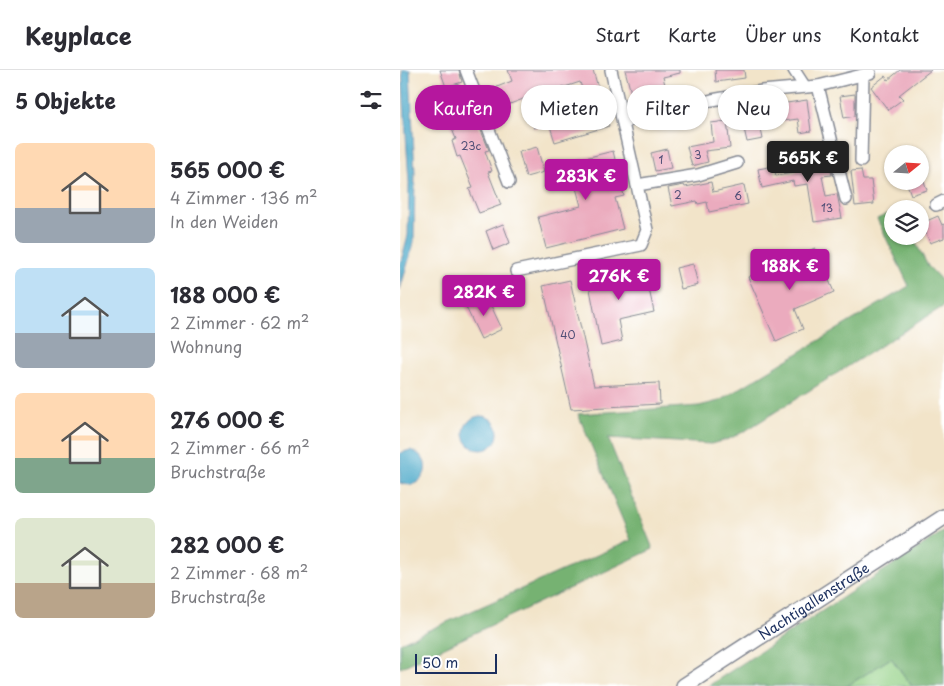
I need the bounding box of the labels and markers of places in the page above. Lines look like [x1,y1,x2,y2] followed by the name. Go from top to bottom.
[767,140,849,183] pin: 565K €
[545,158,627,201] pin: 283K €
[749,248,831,291] pin: 188K €
[578,258,660,301] pin: 276K €
[443,274,525,317] pin: 282K €

